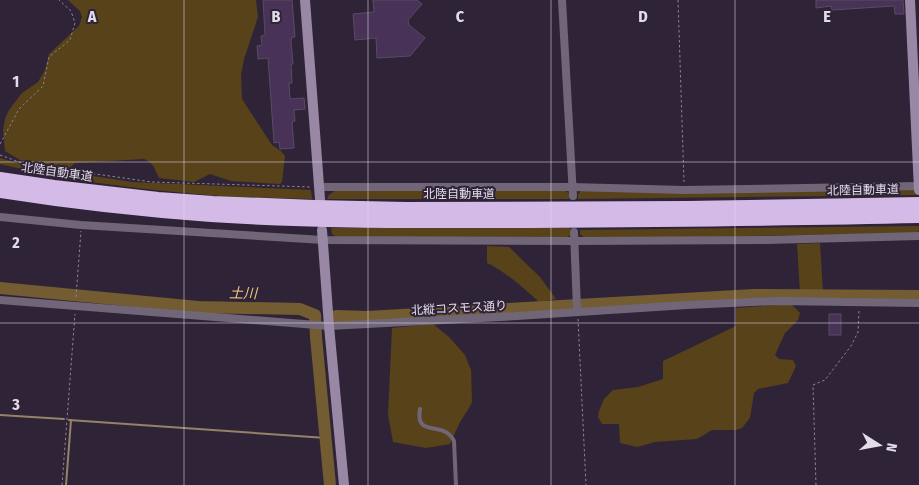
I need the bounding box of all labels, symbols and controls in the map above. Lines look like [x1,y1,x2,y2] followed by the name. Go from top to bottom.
[87,7,97,26] text: A
[272,7,281,26] text: B
[456,7,465,26] text: C
[638,7,648,26] text: D
[823,7,831,26] text: E
[13,72,19,91] text: 1
[20,160,94,184] street label: 北陸自動車道
[827,182,899,198] street label: 北陸自動車道
[423,187,495,201] street label: 北陸自動車道
[11,233,20,252] text: 2
[229,285,259,302] water label: 土川
[411,298,507,318] street label: 北縦コスモス通り
[11,395,20,414] text: 3
[854,420,904,470] north arrow
[882,442,900,453] text: N

